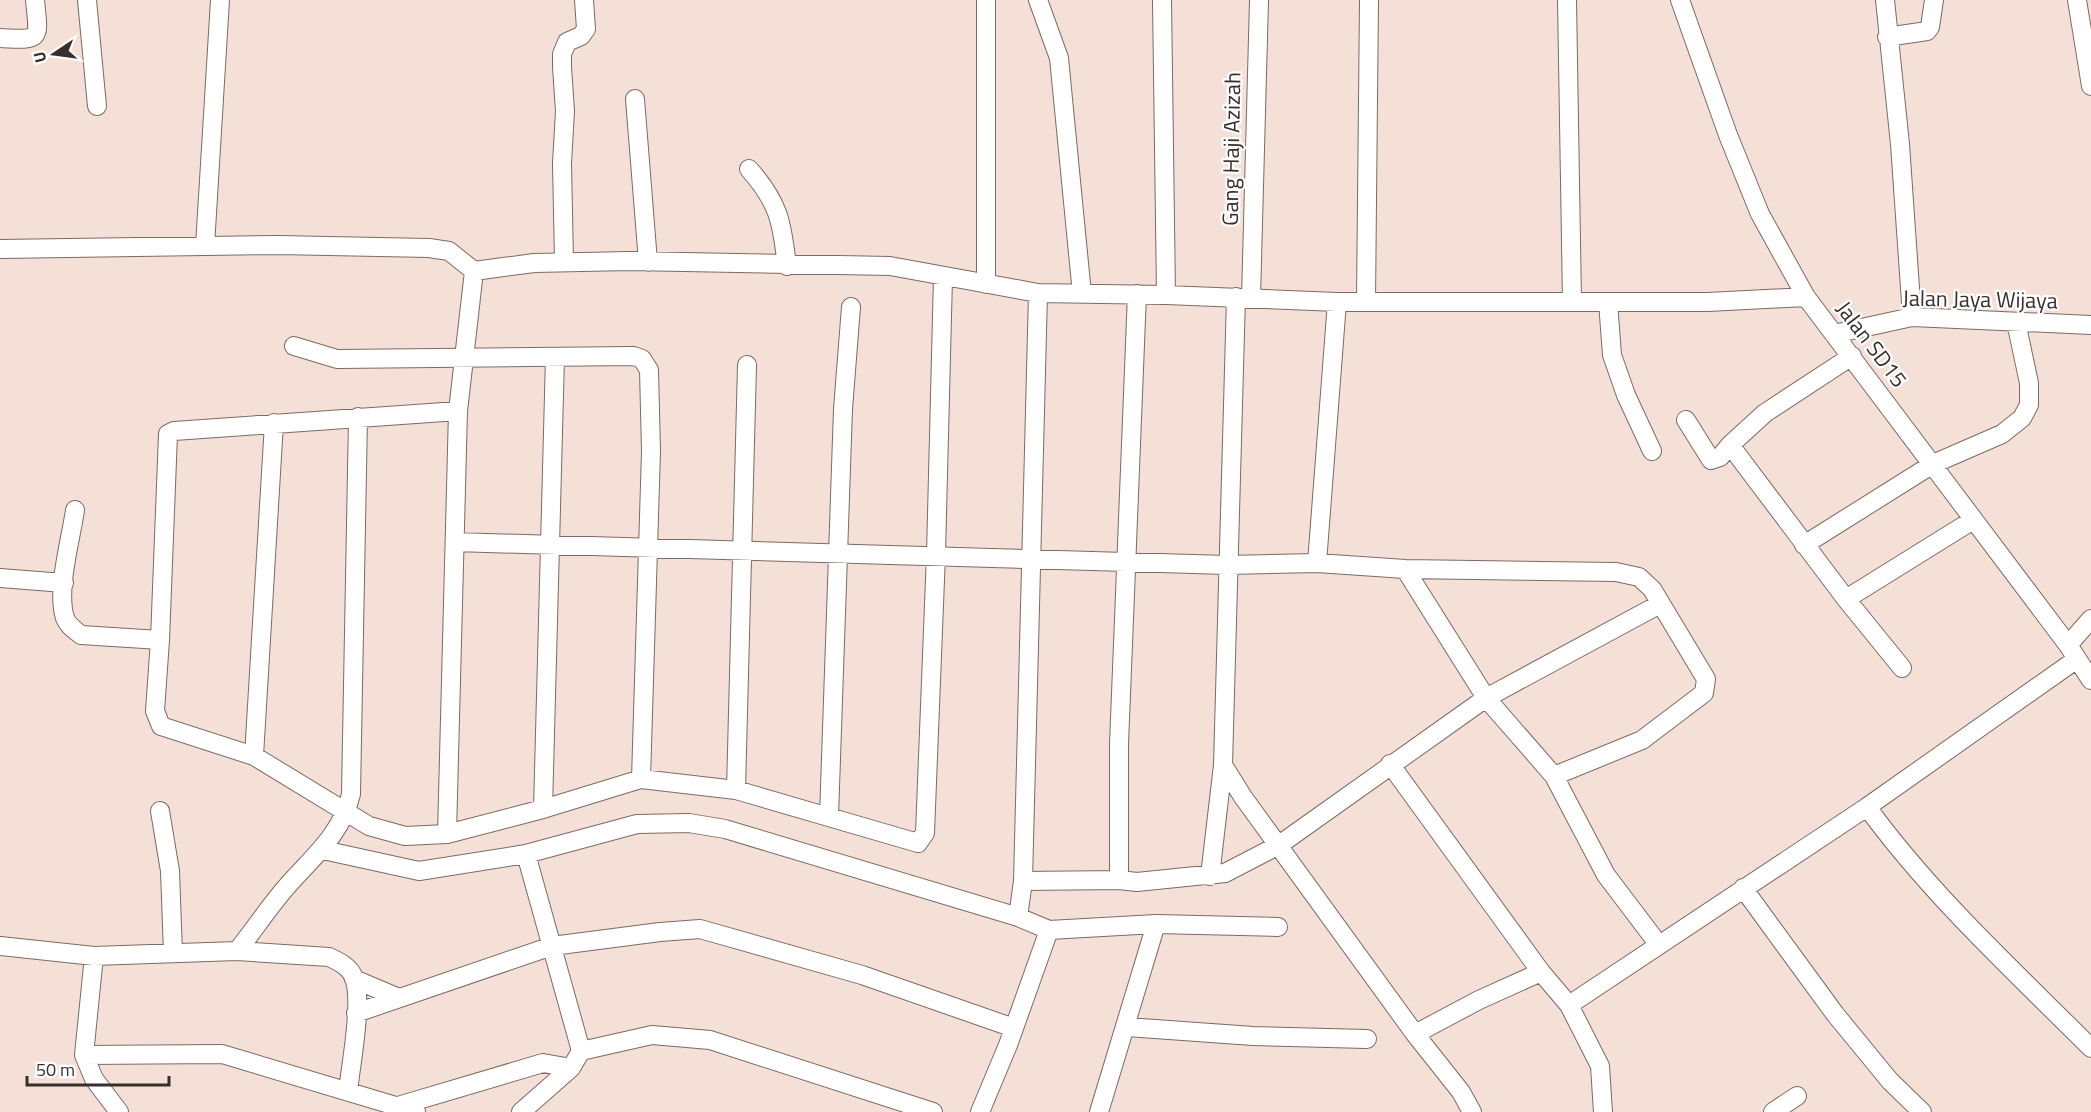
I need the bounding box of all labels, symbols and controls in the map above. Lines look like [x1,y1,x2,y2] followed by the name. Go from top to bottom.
[24,24,84,84] north arrow
[27,50,52,65] text: U
[1213,72,1249,226] street label: Gang Haji Azizah
[1902,281,2058,317] street label: Jalan Jaya Wijaya
[1828,293,1916,395] street label: Jalan SD15
[27,1049,170,1087] scale bar
[36,1056,75,1083] text: 50 m

